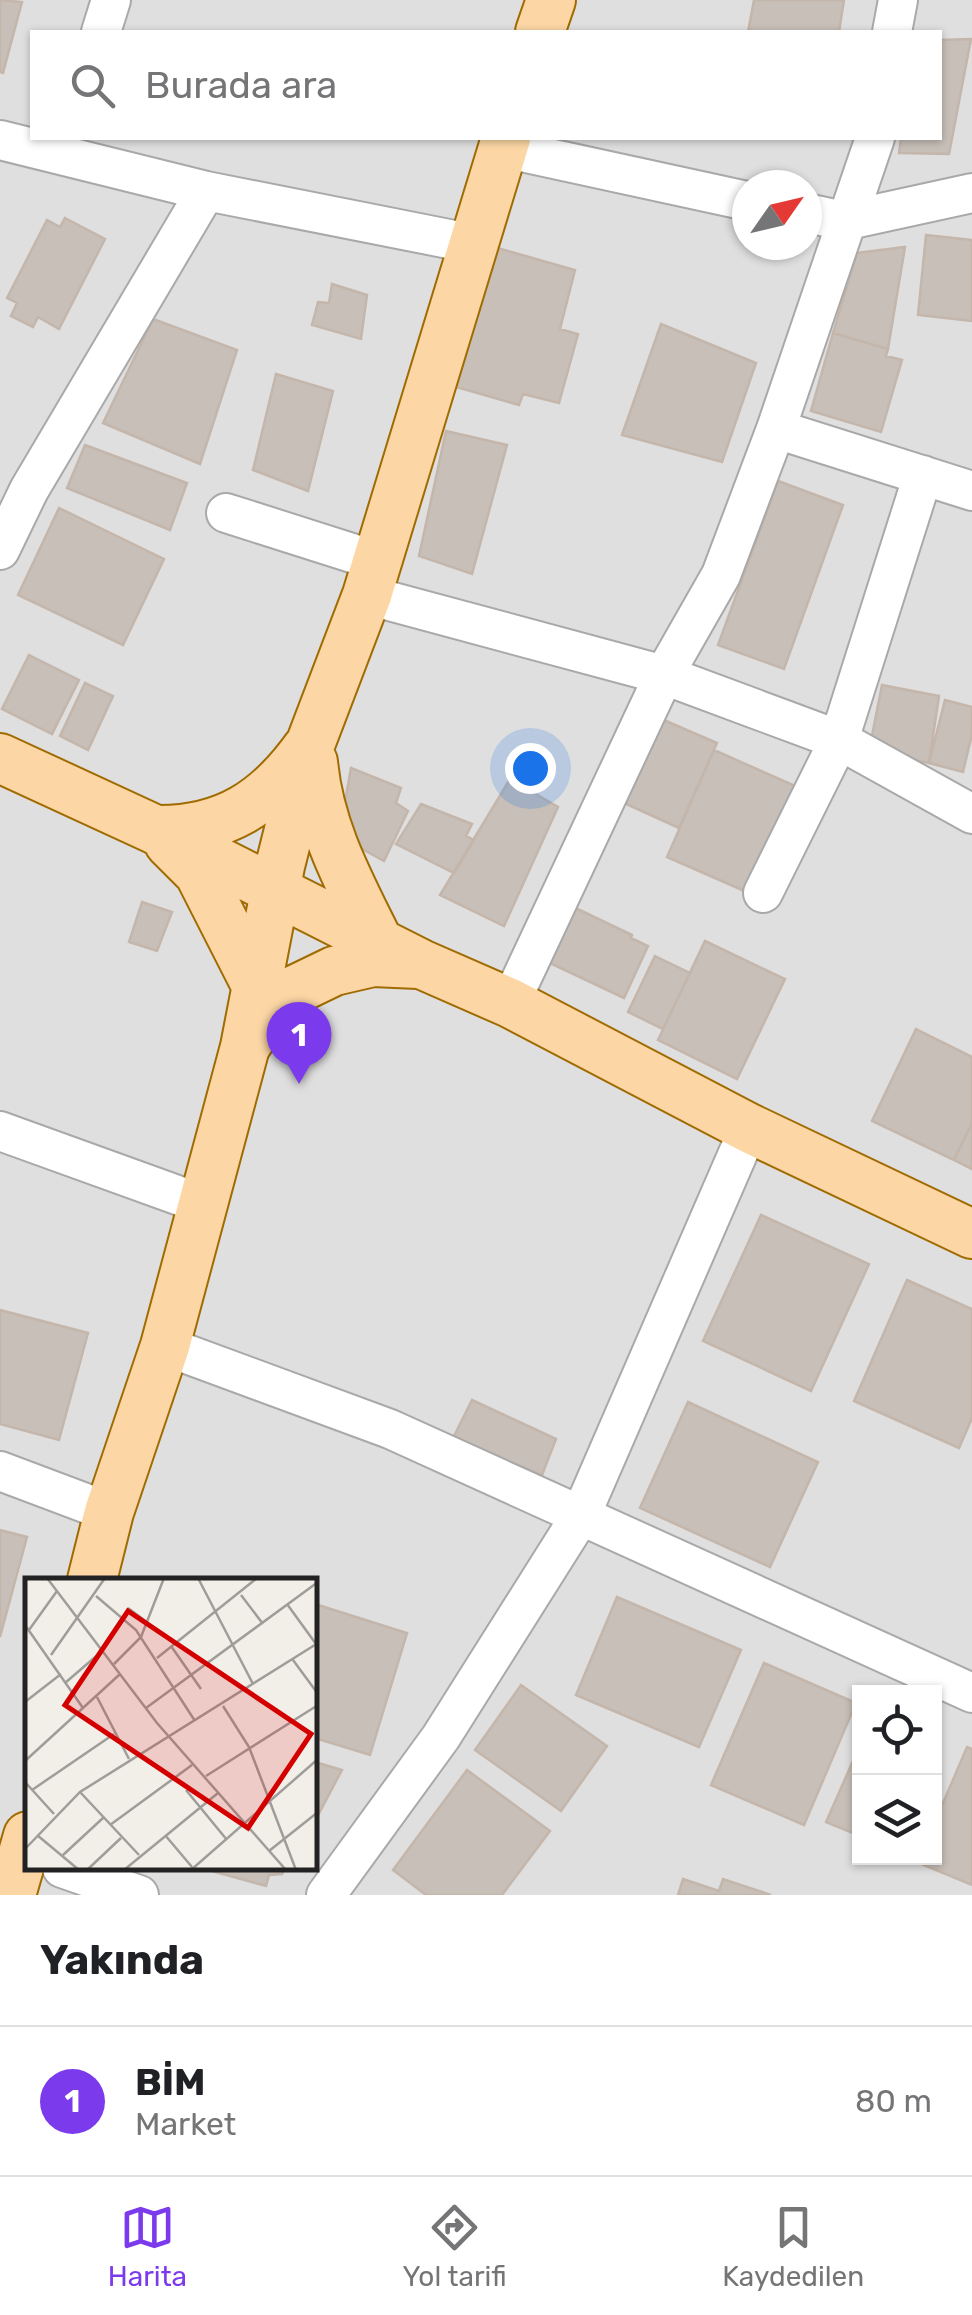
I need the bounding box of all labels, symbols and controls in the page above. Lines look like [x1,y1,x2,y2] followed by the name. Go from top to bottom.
[30,30,942,140] search box
[65,58,120,113] icon: search
[145,62,337,108] text: Burada ara
[732,170,822,260] north arrow
[505,743,556,794] your location
[266,1002,332,1084] pin: 1
[25,1578,318,1870] inset map
[852,1685,942,1865] map controls
[852,1685,942,1775] button: locate
[852,1775,942,1865] button: layers
[40,1935,204,1985] text: Yakında
[135,2059,206,2105] text: BİM
[65,2082,80,2120] text: 1
[855,2082,932,2120] text: 80 m
[135,2105,236,2143] text: Market
[108,2200,187,2293] tab: Harita
[403,2200,507,2293] tab: Yol tarifi
[722,2200,864,2293] tab: Kaydedilen

